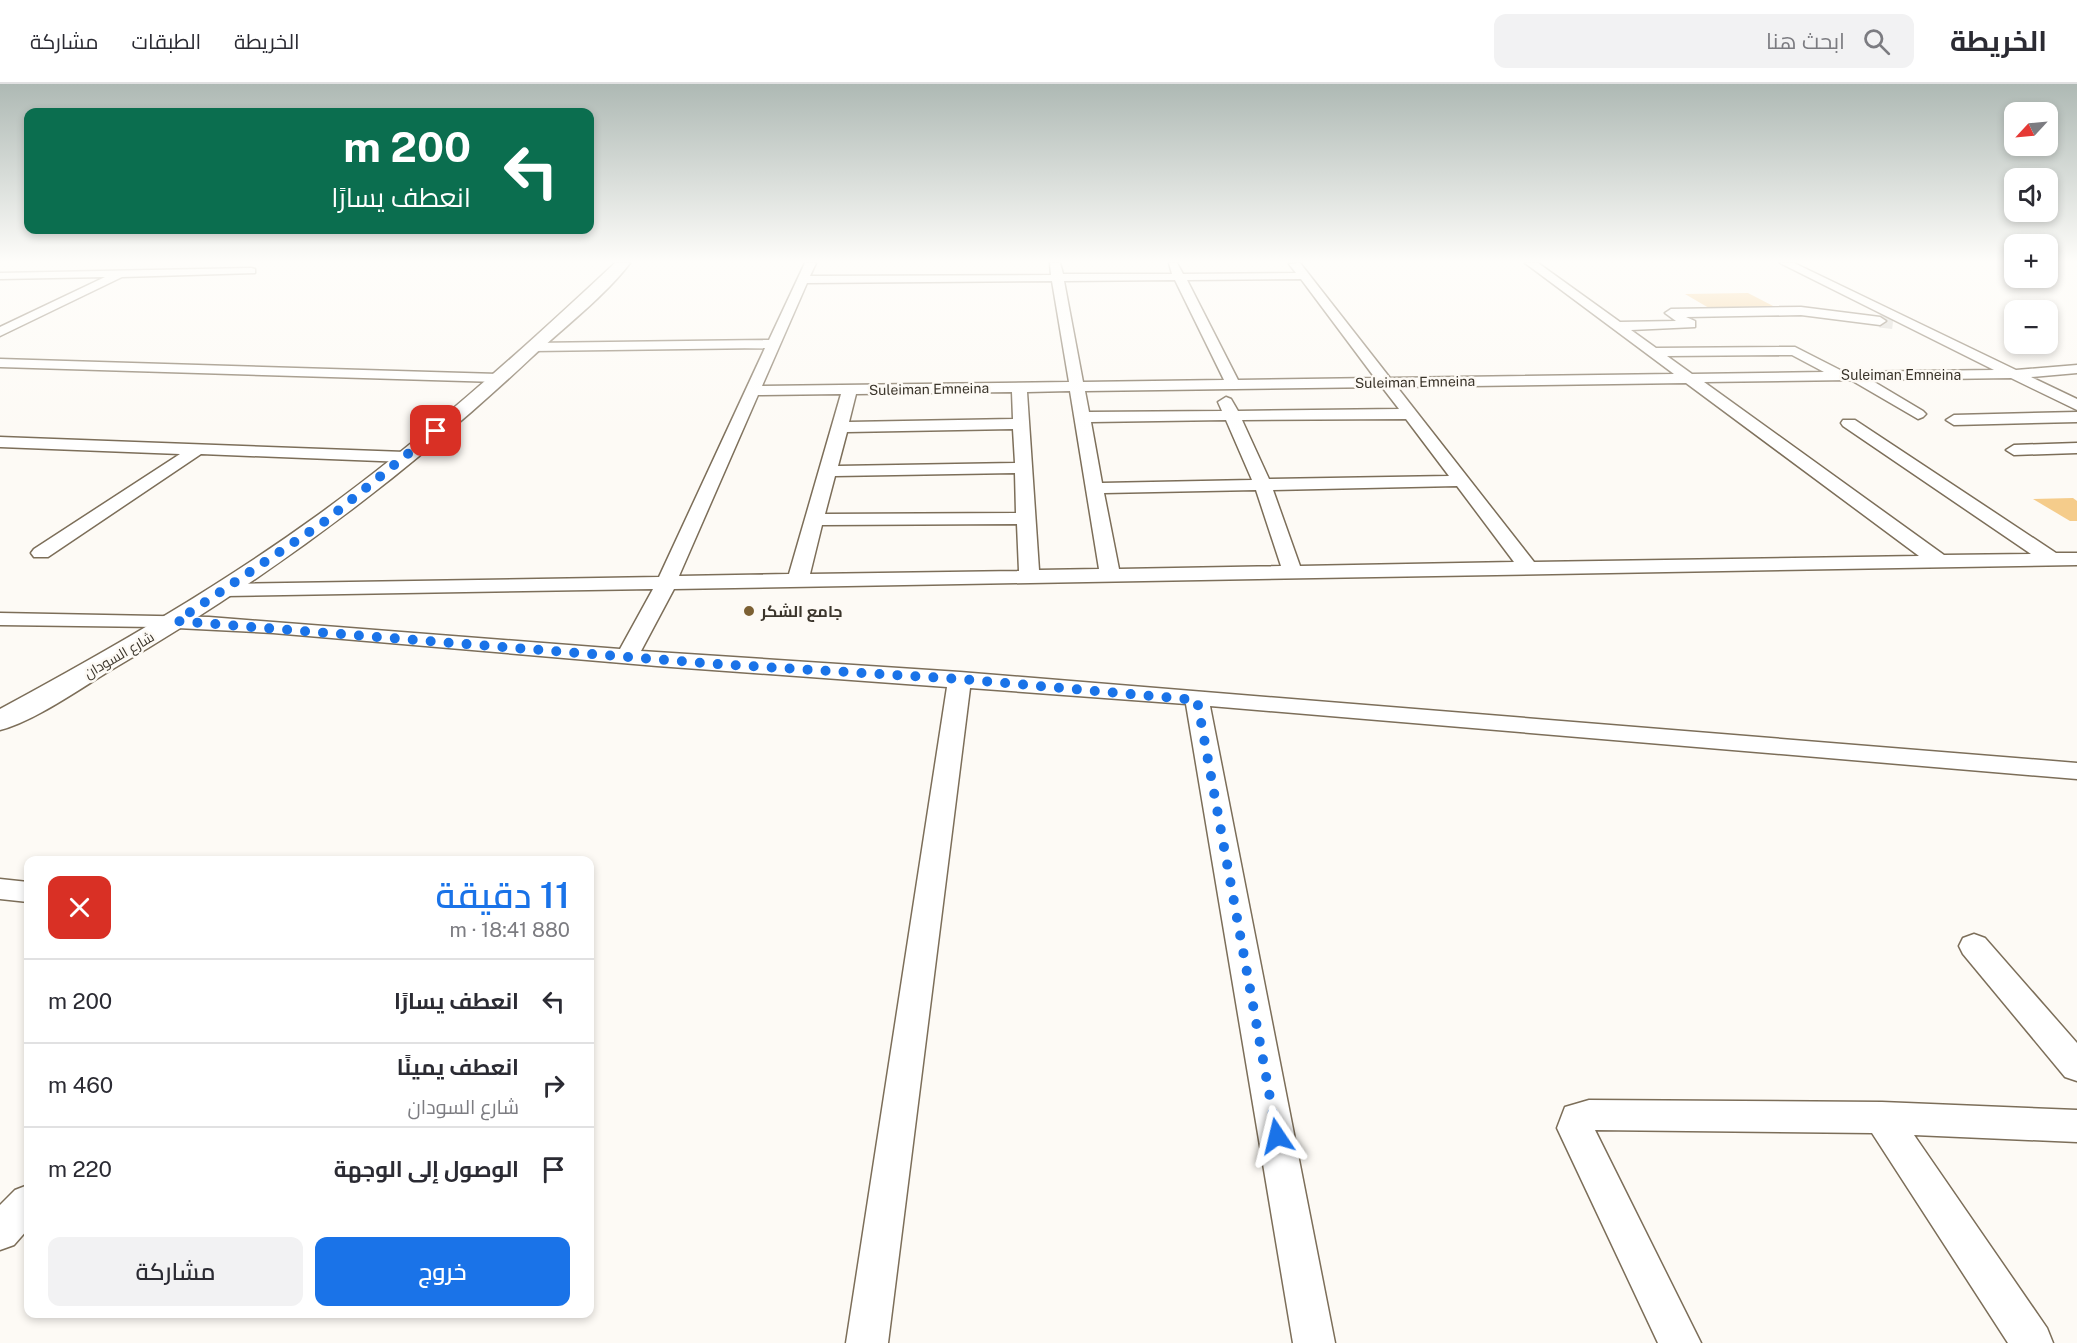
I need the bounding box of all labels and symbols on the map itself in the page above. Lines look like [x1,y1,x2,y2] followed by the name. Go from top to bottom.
[2004,102,2058,156] north arrow
[1841,367,1961,383] street label: Suleiman Emneina
[1355,373,1475,391] street label: Suleiman Emneina
[869,380,989,398] street label: Suleiman Emneina
[410,405,461,456] pin
[760,602,843,622] place label: جامع الشكر
[742,604,756,618] marker: جامع الشكر
[81,629,157,682] street label: شارع السودان
[1245,1104,1309,1168] position arrow

